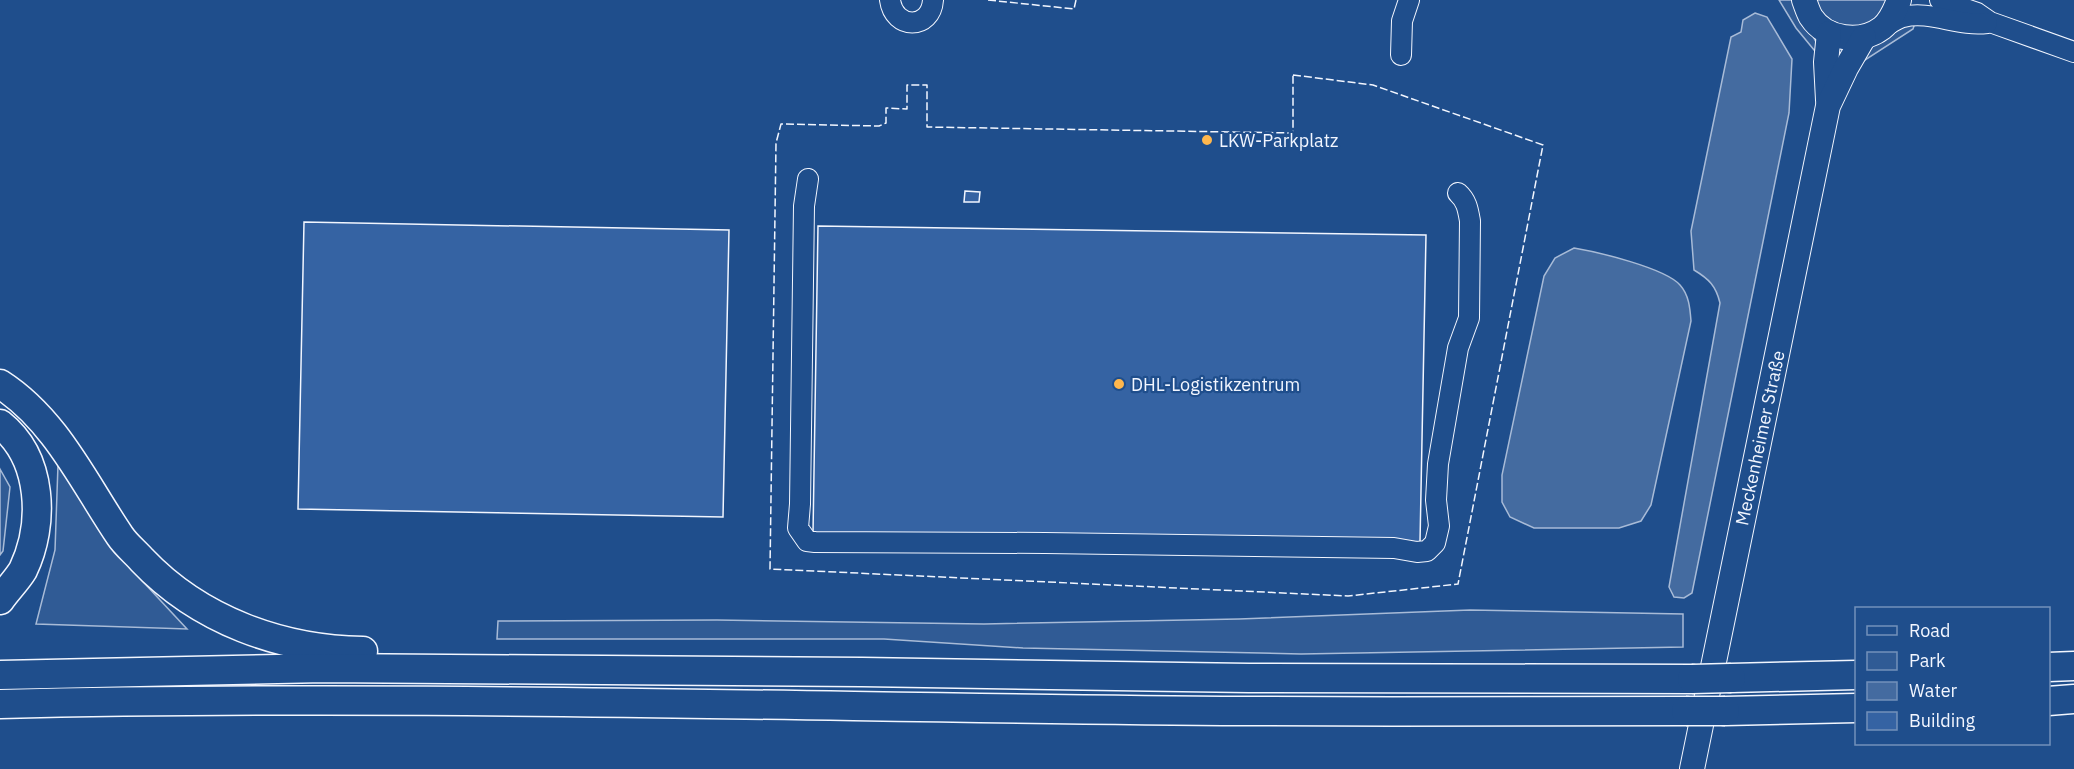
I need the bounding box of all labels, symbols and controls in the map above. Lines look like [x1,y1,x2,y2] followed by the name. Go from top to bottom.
[1219,129,1338,152] place label: LKW-Parkplatz
[1200,133,1214,147] marker: LKW-Parkplatz
[1730,348,1790,528] street label: Meckenheimer Straße
[1131,373,1300,396] place label: DHL-Logistikzentrum
[1112,377,1126,391] marker: DHL-Logistikzentrum
[1855,607,2050,745] legend
[1909,619,1950,642] text: Road
[1909,649,1946,672] text: Park
[1909,679,1958,702] text: Water
[1909,709,1976,732] text: Building

